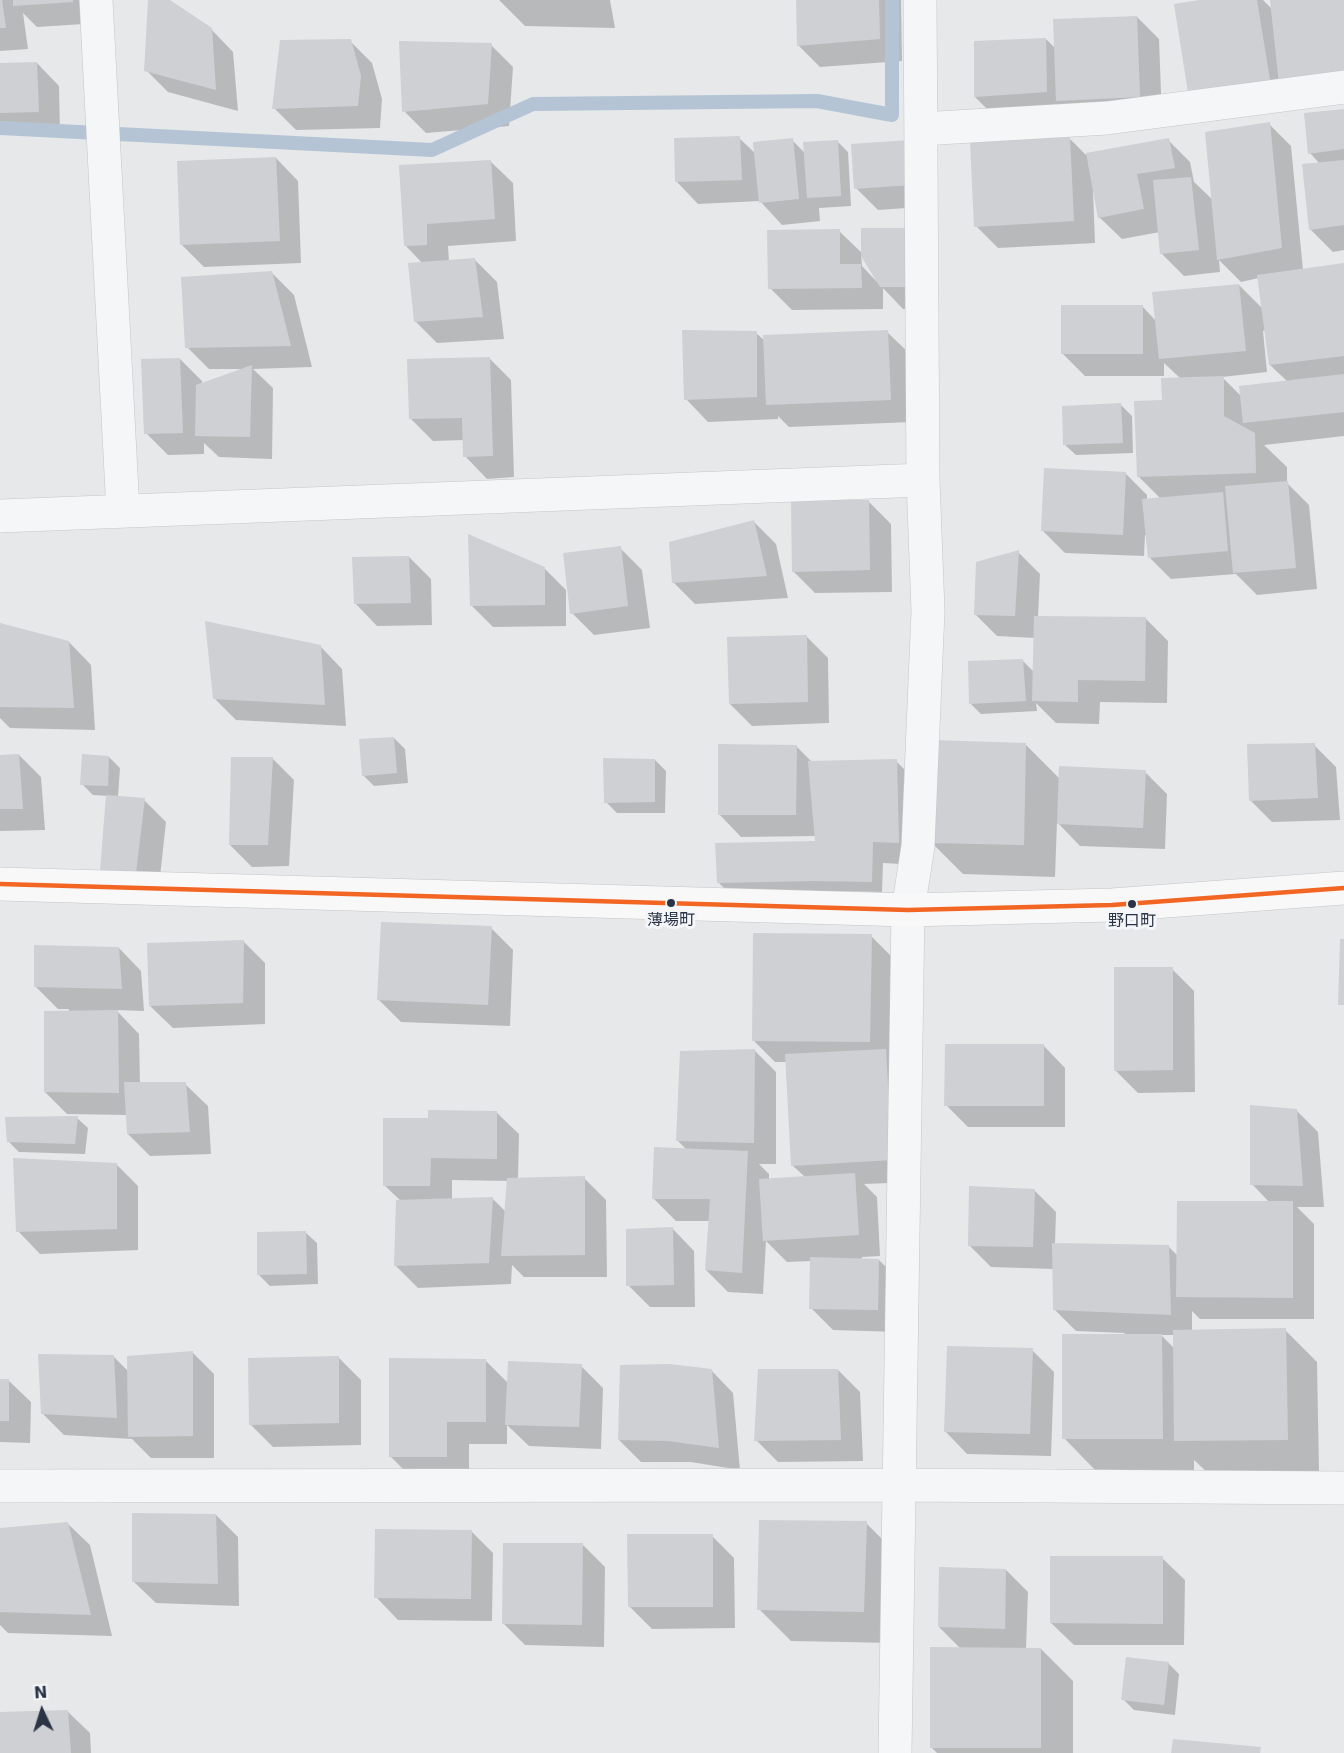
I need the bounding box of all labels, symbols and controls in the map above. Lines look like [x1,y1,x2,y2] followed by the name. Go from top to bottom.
[665,897,677,909] marker: 薄場町
[1126,898,1138,910] marker: 野口町
[647,911,695,931] place label: 薄場町
[1108,912,1156,932] place label: 野口町
[12,1681,72,1741] north arrow
[33,1683,48,1702] text: N

